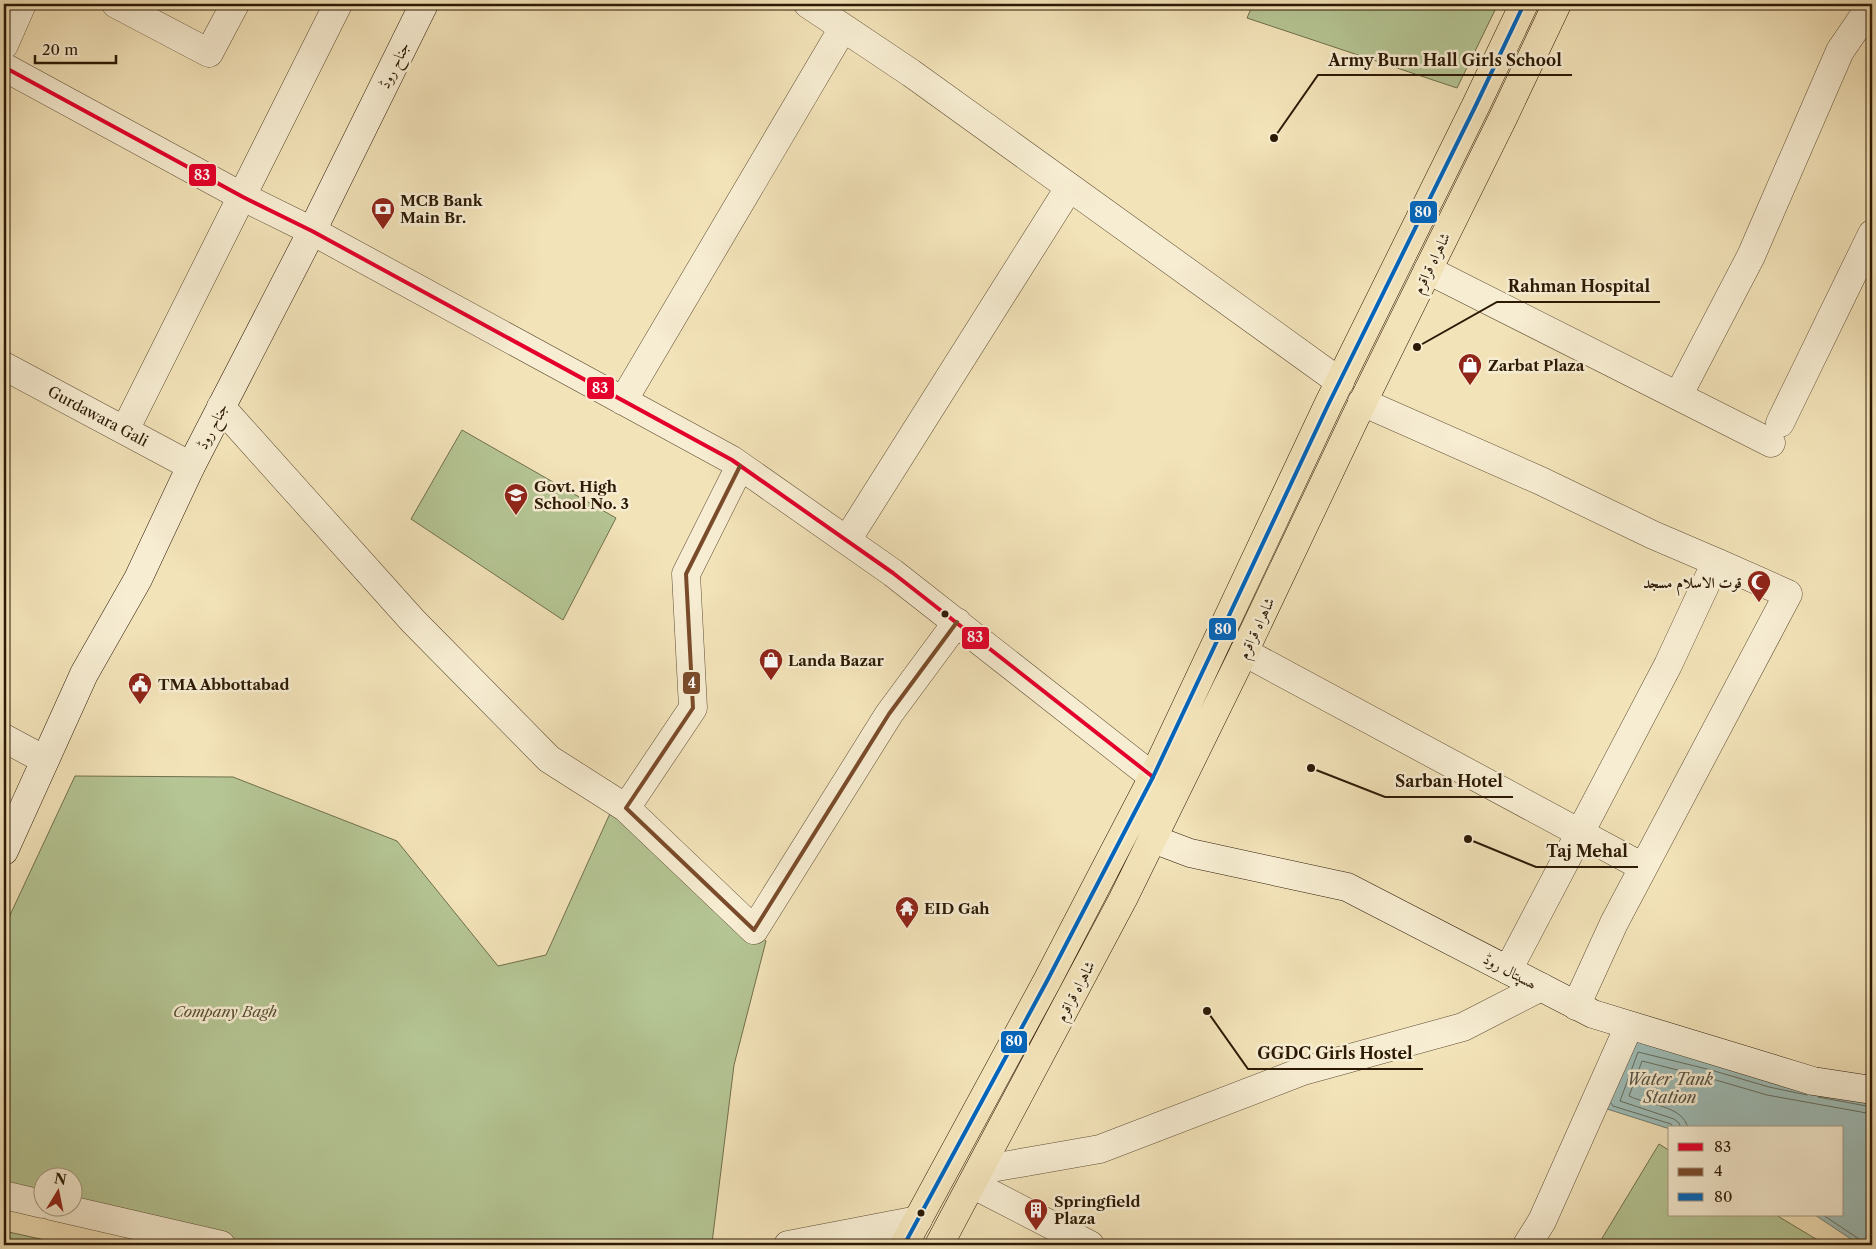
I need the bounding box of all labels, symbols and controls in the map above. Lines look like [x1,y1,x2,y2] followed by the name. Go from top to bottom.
[35,32,116,64] scale bar
[375,39,417,93] street label: جناح روڈ
[42,40,78,59] text: 20 m
[1318,44,1572,75] callout: Army Burn Hall Girls School
[1327,50,1562,70] text: Army Burn Hall Girls School
[188,163,217,187] line badge: 83
[194,166,210,184] text: 83
[400,191,484,227] place label: MCB Bank Main Br.
[370,196,396,230] bank icon: MCB Bank Main Br.
[1409,200,1438,224] line badge: 80
[1414,203,1432,221] text: 80
[1408,229,1458,299] street label: شاہراہ قراقرم
[1497,271,1660,302] callout: Rahman Hospital
[1508,276,1651,296] text: Rahman Hospital
[1457,352,1483,386] shop icon: Zarbat Plaza
[1488,356,1585,375] place label: Zarbat Plaza
[586,376,615,400] line badge: 83
[592,379,608,397] text: 83
[45,382,152,451] street label: Gurdawara Gali
[192,400,235,454] street label: جناح روڈ
[534,477,629,513] place label: Govt. High School No. 3
[503,482,529,516] school or university icon: Govt. High School No. 3
[1746,569,1772,603] mosque icon: قوت الاسلام مسجد
[1643,573,1742,596] place label: قوت الاسلام مسجد
[1233,594,1282,664] street label: شاہراہ قراقرم
[940,609,950,619] unlabelled marker
[1208,617,1237,641] line badge: 80
[1214,620,1232,638] text: 80
[961,626,990,650] line badge: 83
[967,628,983,646] text: 83
[758,647,784,681] shop icon: Landa Bazar
[788,651,885,670] place label: Landa Bazar
[127,671,153,705] public building icon: TMA Abbottabad
[682,671,701,695] line badge: 4
[688,674,696,692] text: 4
[158,675,290,694] place label: TMA Abbottabad
[1385,766,1513,797] callout: Sarban Hotel
[1395,771,1503,791] text: Sarban Hotel
[1536,836,1638,867] callout: Taj Mehal
[1546,841,1628,861] text: Taj Mehal
[894,895,920,929] temple icon: EID Gah
[924,899,990,918] place label: EID Gah
[1479,949,1540,995] street label: ھسپتال روڈ
[1051,957,1102,1026] street label: شاہراہ قراقرم
[173,1002,277,1021] park label: Company Bagh
[1000,1030,1028,1054] line badge: 80
[1005,1032,1023,1050] text: 80
[1248,1038,1423,1069] callout: GGDC Girls Hostel
[1257,1043,1413,1063] text: GGDC Girls Hostel
[1627,1069,1714,1107] water label: Water Tank Station
[1668,1126,1844,1216] legend
[1714,1137,1731,1156] text: 83
[1714,1161,1723,1180] text: 4
[32,1166,82,1216] north arrow
[53,1169,68,1189] text: N
[1714,1187,1732,1206] text: 80
[1054,1192,1141,1228] place label: Springfield Plaza
[1023,1197,1049,1231] building icon: Springfield Plaza
[916,1208,926,1218] unlabelled marker

